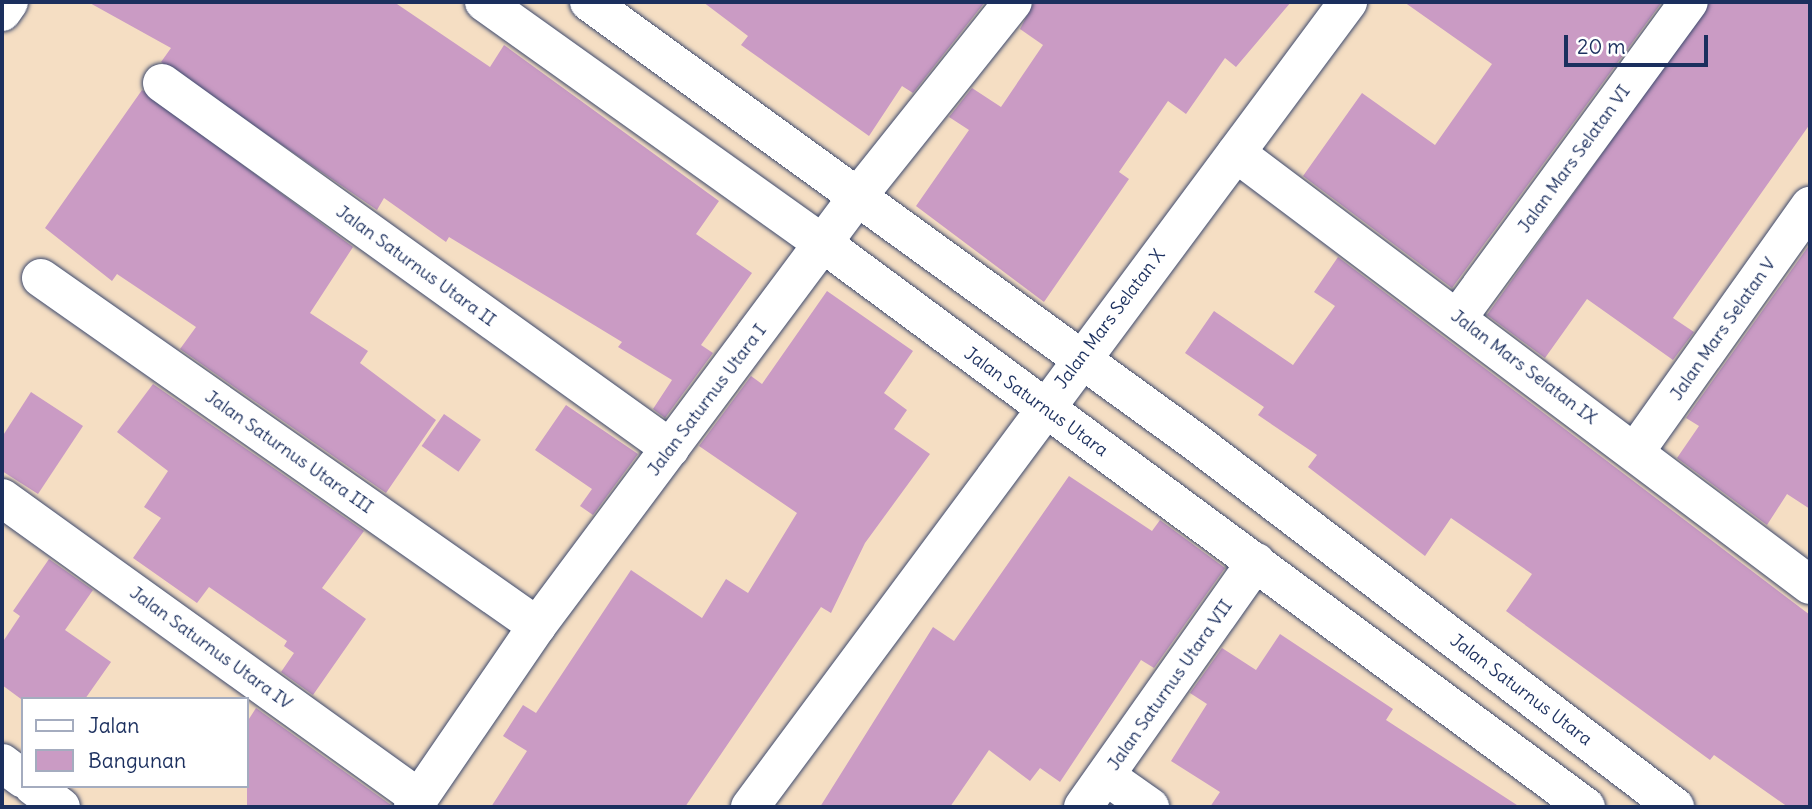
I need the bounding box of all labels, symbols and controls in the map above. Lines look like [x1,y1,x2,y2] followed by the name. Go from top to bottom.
[1567,21,1710,65] scale bar
[1577,33,1626,60] text: 20 m
[1513,81,1635,237] street label: Jalan Mars Selatan VI
[332,201,500,331] street label: Jalan Saturnus Utara II
[1050,245,1170,393] street label: Jalan Mars Selatan X
[1666,253,1780,405] street label: Jalan Mars Selatan V
[1447,305,1601,429] street label: Jalan Mars Selatan IX
[643,320,771,480] street label: Jalan Saturnus Utara I
[960,343,1112,461] street label: Jalan Saturnus Utara
[201,386,377,518] street label: Jalan Saturnus Utara III
[126,582,296,714] street label: Jalan Saturnus Utara IV
[1103,596,1237,774] street label: Jalan Saturnus Utara VII
[1446,630,1596,750] street label: Jalan Saturnus Utara
[21,697,248,788] legend
[88,712,139,739] text: Jalan
[88,747,186,774] text: Bangunan

